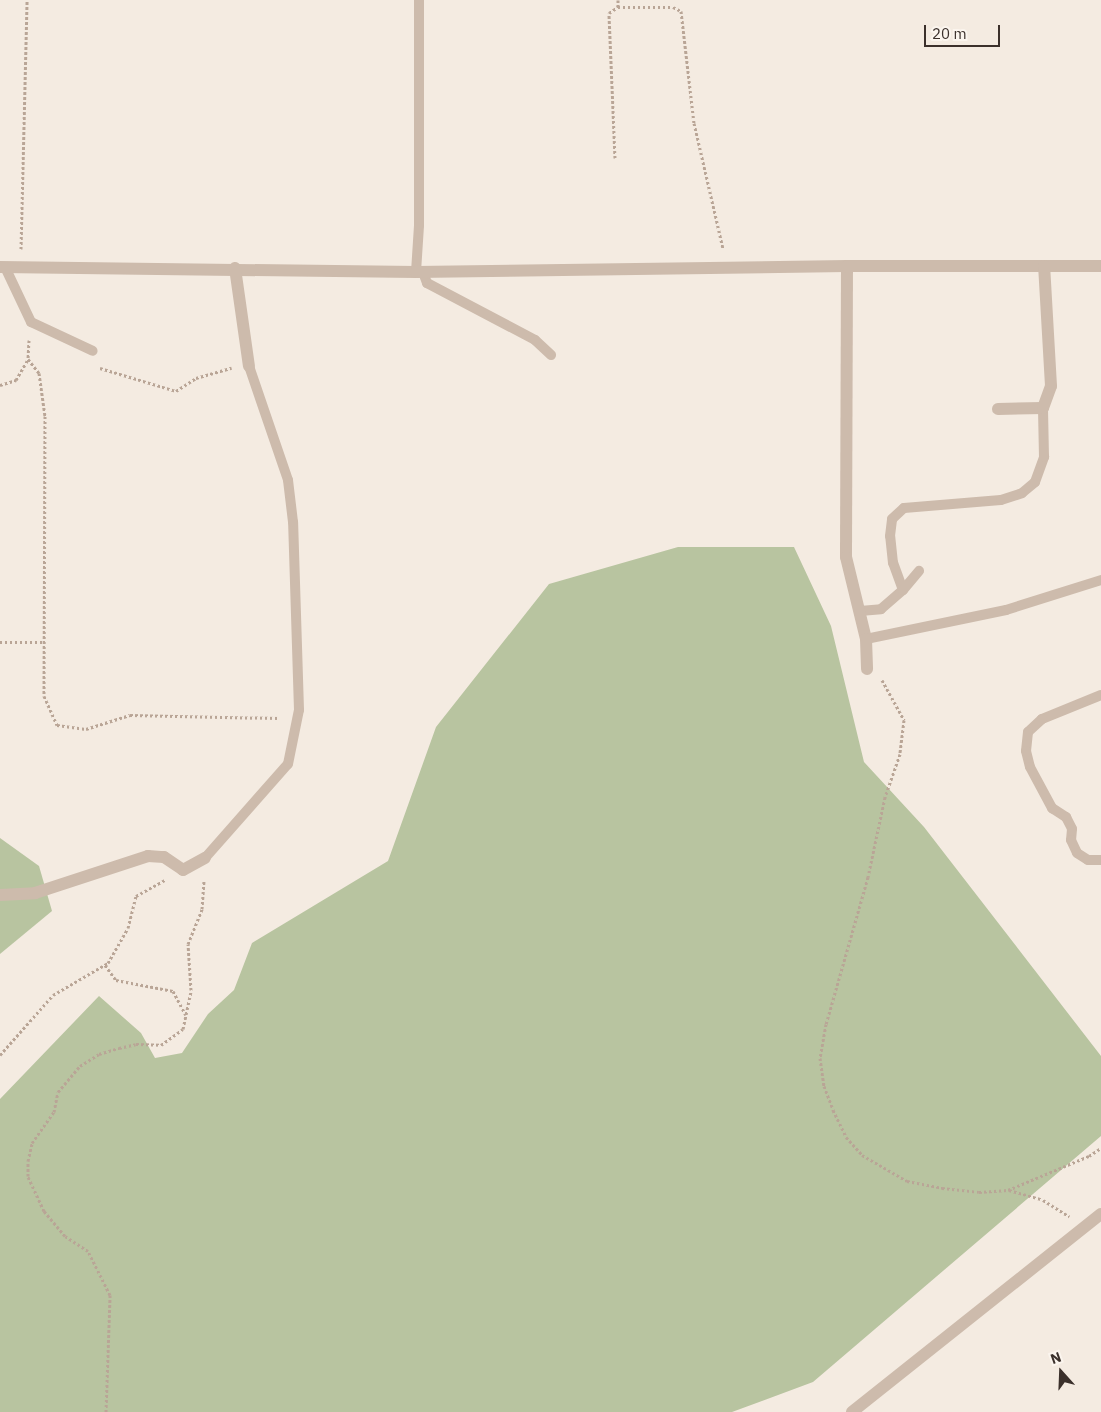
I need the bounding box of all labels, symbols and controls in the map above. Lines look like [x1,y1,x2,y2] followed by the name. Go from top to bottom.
[926,15,1002,47] scale bar
[932,24,967,43] text: 20 m
[1036,1347,1086,1397] north arrow
[1048,1348,1064,1368] text: N

